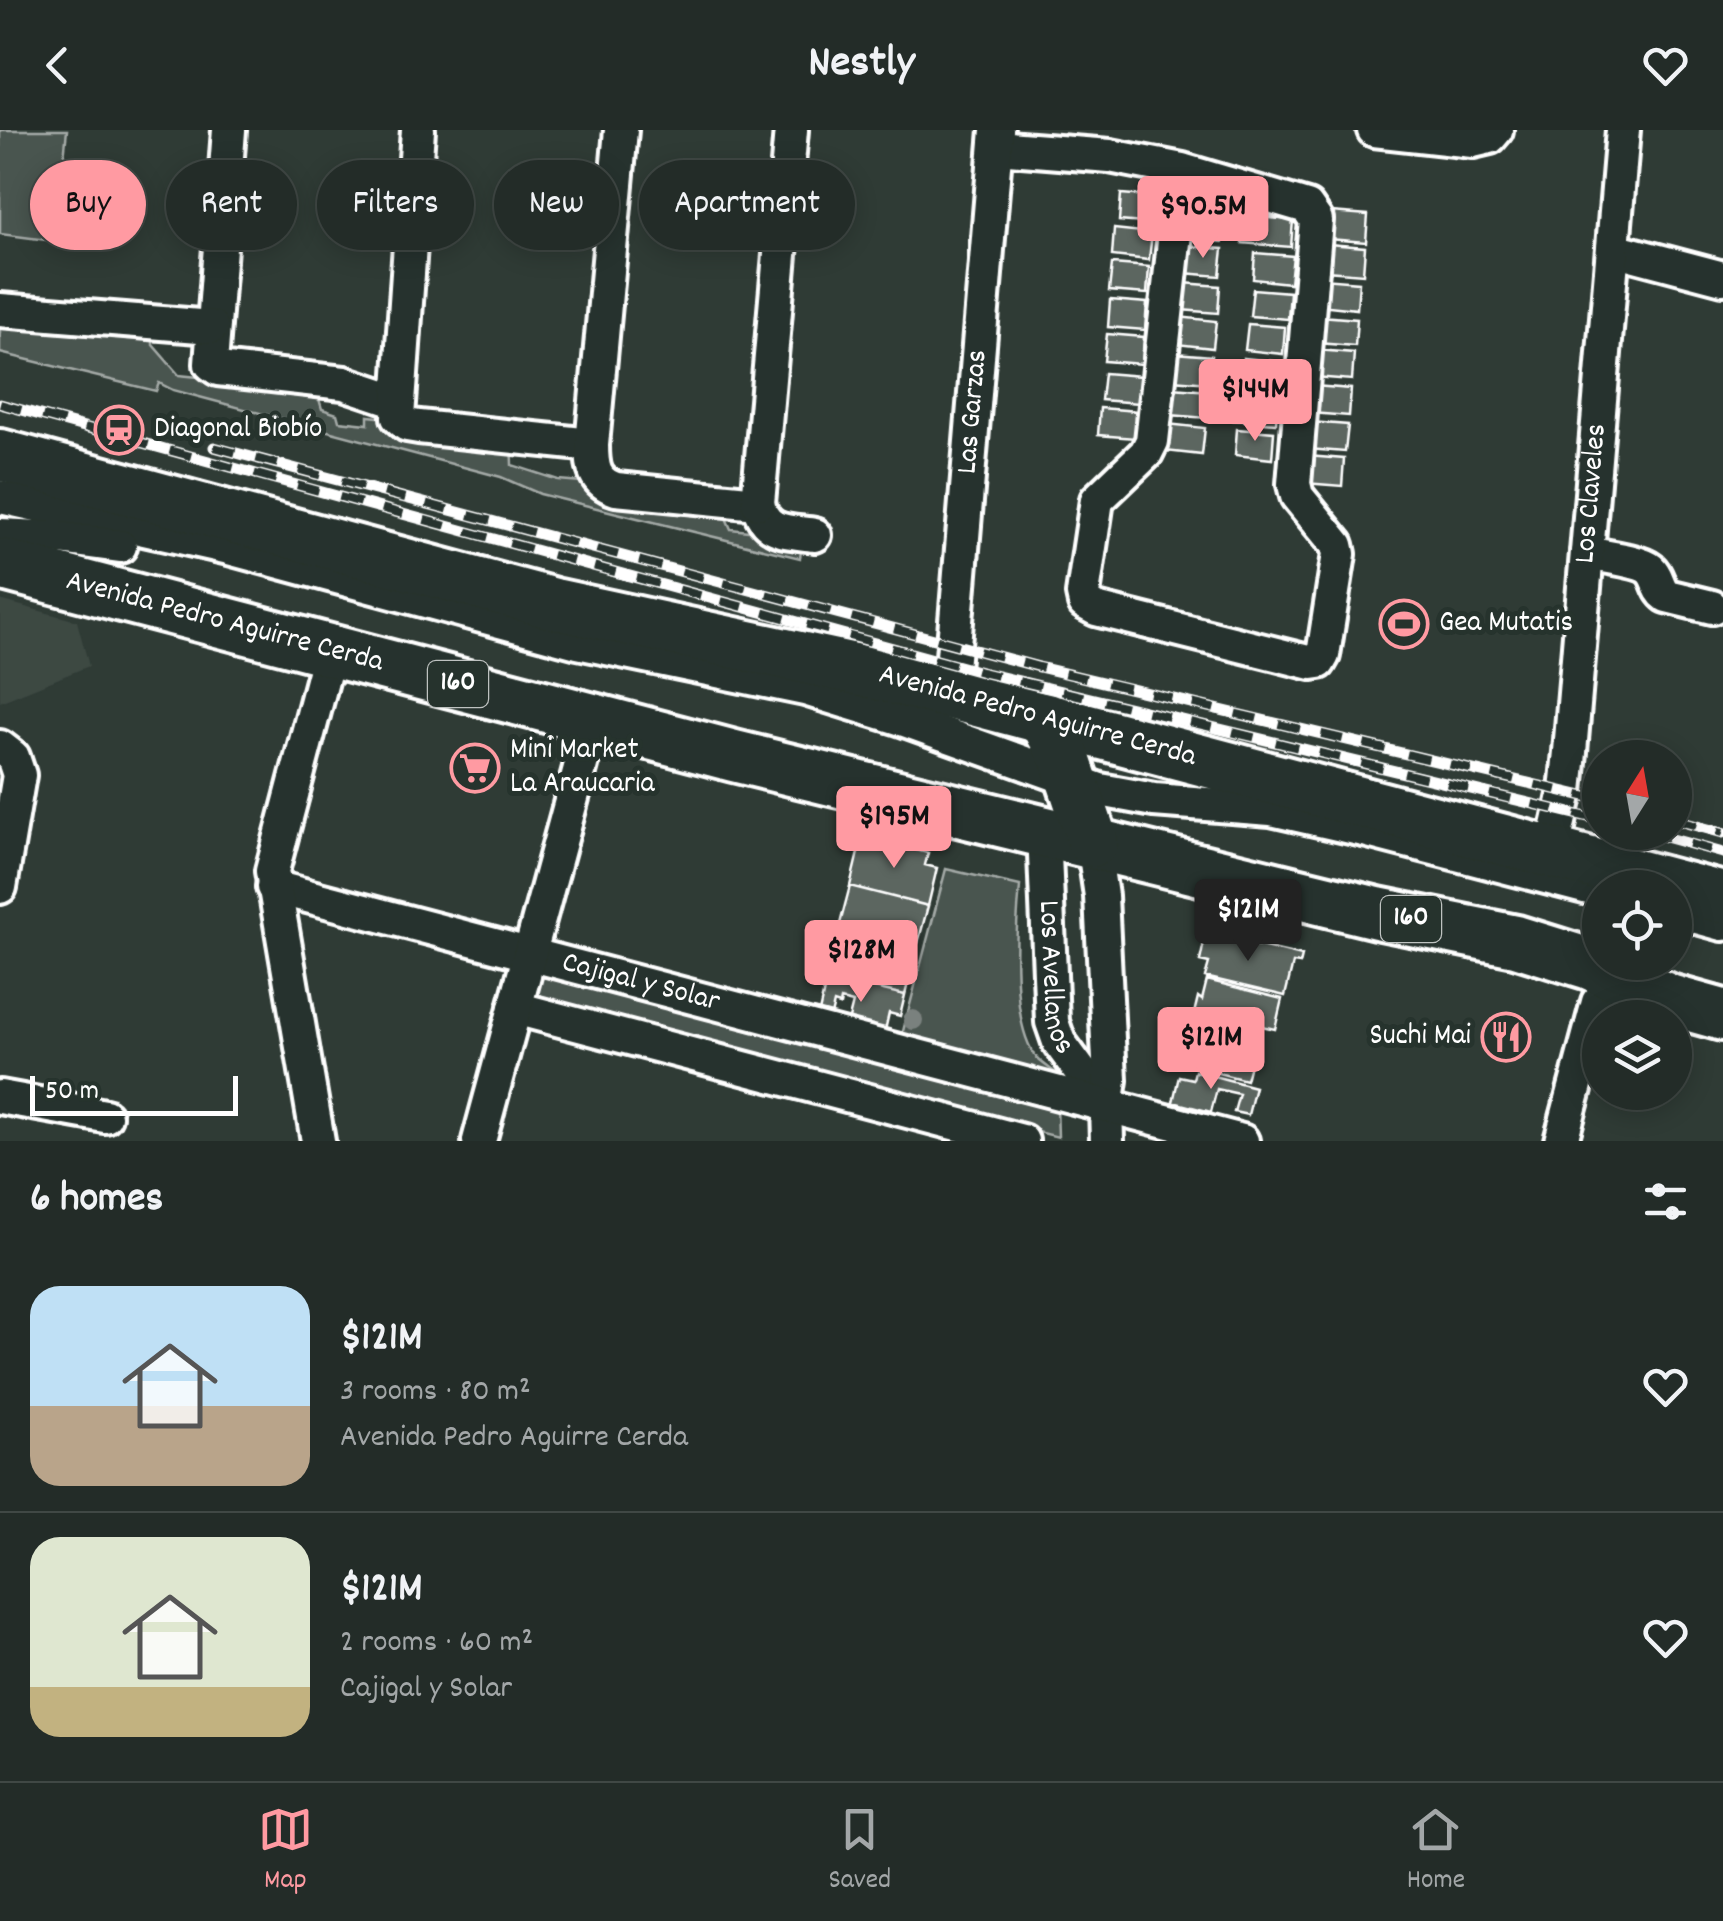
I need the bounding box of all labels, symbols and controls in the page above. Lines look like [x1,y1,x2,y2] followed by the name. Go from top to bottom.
[808,33,915,97] text: Nestly
[30,38,85,93] icon: back
[1638,38,1693,93] icon: heart
[30,160,146,250] chip: Buy
[166,160,297,250] chip: Rent
[317,160,474,250] chip: Filters
[494,160,619,250] chip: New
[639,160,855,250] chip: Apartment
[1122,176,1284,261] pin: $90.5M
[1159,185,1247,231] text: $90.5M
[947,348,1000,476] street label: Las Garzas
[1185,359,1325,444] pin: $144M
[1221,368,1289,414] text: $144M
[93,404,145,456] station icon: Diagonal Biobío
[154,409,322,452] place label: Diagonal Biobío
[1565,422,1619,565] street label: Los Claveles
[61,561,389,685] street label: Avenida Pedro Aguirre Cerda
[1378,598,1430,650] sports icon: Gea Mutatis
[1439,603,1573,646] place label: Gea Mutatis
[874,654,1201,779] street label: Avenida Pedro Aguirre Cerda
[428,661,488,707] road number: 160
[510,730,655,807] place label: Mini Market La Araucaria
[1582,740,1692,850] north arrow
[1582,740,1692,1110] map controls
[449,742,501,794] supermarket icon: Mini Market La Araucaria
[824,786,964,871] pin: $195M
[858,795,930,841] text: $195M
[1582,870,1692,980] button: locate
[1178,879,1318,964] pin: $121M
[1217,888,1279,934] text: $121M
[1381,896,1441,942] road number: 160
[1025,899,1084,1065] street label: Los Avellanos
[791,920,931,1005] pin: $128M
[827,929,895,975] text: $128M
[557,942,724,1025] street label: Cajigal y Solar
[1582,1000,1692,1110] button: layers
[1141,1007,1281,1092] pin: $121M
[1480,1011,1532,1063] restaurant icon: Suchi Mai
[1180,1016,1242,1062] text: $121M
[1370,1016,1471,1059] place label: Suchi Mai
[30,1071,238,1116] scale bar
[45,1073,99,1113] text: 50 m
[30,1171,163,1231] text: 6 homes
[1638,1174,1693,1229] icon: filters
[340,1310,423,1370] text: $121M
[110,1326,230,1446] icon: home
[1638,1359,1693,1414] icon: heart
[340,1370,531,1416] text: 3 rooms · 80 m²
[340,1416,688,1462] text: Avenida Pedro Aguirre Cerda
[340,1561,423,1621] text: $121M
[110,1577,230,1697] icon: home
[1638,1610,1693,1665] icon: heart
[340,1621,533,1667] text: 2 rooms · 60 m²
[340,1667,512,1713] text: Cajigal y Solar
[258,1802,313,1902] tab: Map
[829,1802,891,1902] tab: Saved
[1407,1802,1465,1902] tab: Home

